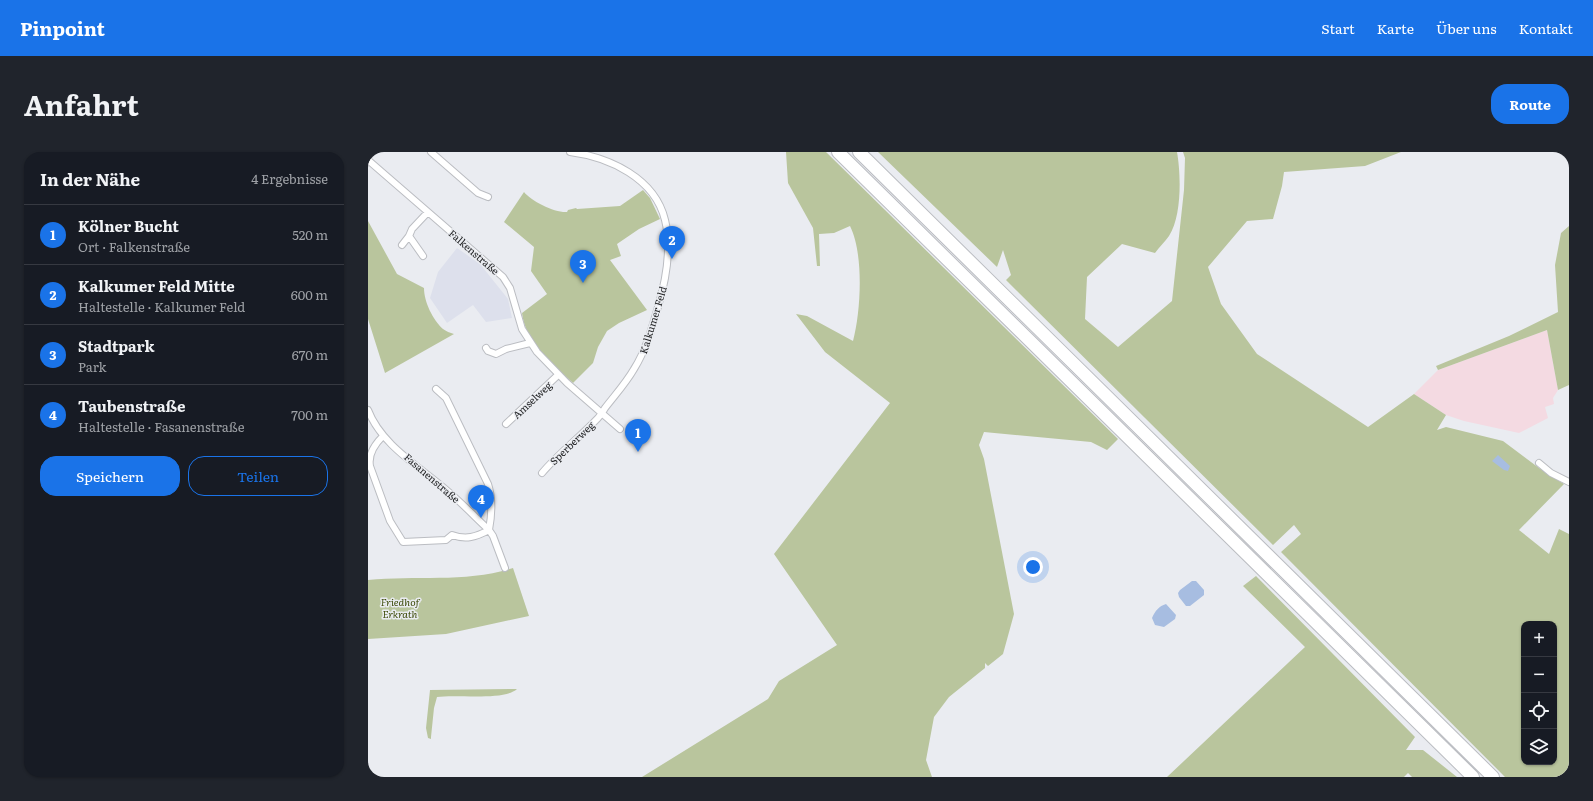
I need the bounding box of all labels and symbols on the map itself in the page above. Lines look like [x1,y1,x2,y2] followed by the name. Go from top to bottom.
[446,225,503,278] street label: Falkenstraße
[659,226,685,259] pin: 2
[570,250,596,283] pin: 3
[635,284,670,356] street label: Kalkumer Feld
[509,377,555,422] street label: Amselweg
[546,417,598,468] street label: Sperberweg
[625,419,651,452] pin: 1
[401,449,463,506] street label: Fasanenstraße
[468,485,494,518] pin: 4
[1023,557,1043,577] your location
[381,594,421,621] park label: Friedhof Erkrath

